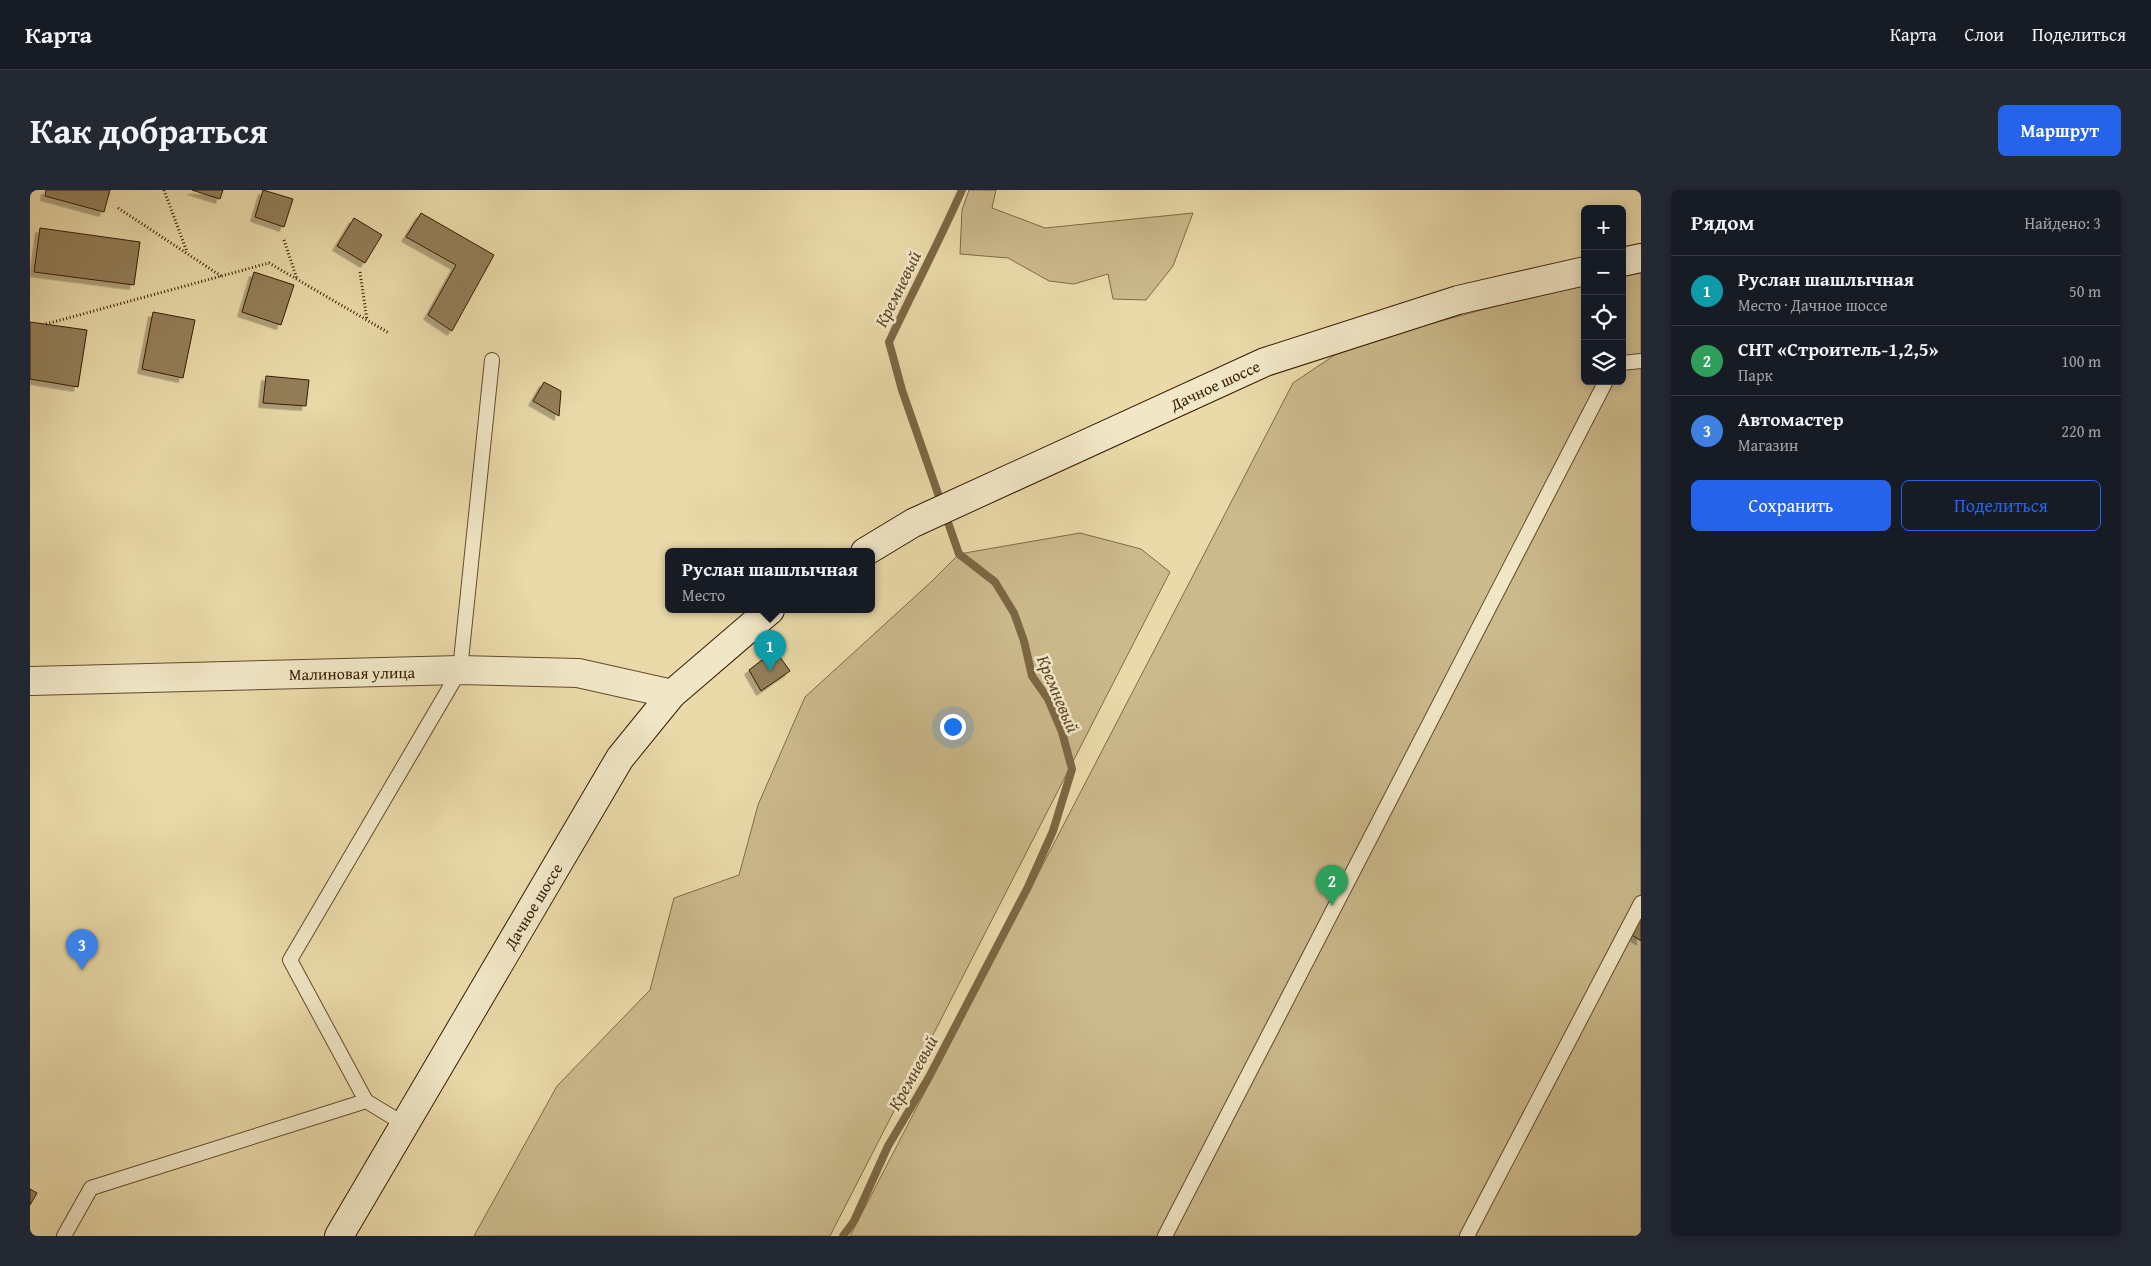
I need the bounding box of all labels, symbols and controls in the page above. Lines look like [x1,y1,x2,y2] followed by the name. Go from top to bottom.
[25,17,92,52] text: Карта
[1890,21,1937,48] text: Карта
[1965,21,2004,48] text: Слои
[2032,21,2126,48] text: Поделиться
[30,105,268,156] text: Как добраться
[1998,105,2121,156] button: Маршрут
[1581,205,1626,385] map controls
[1581,205,1626,250] button: +
[1691,207,1754,238] text: Рядом
[2024,211,2101,235] text: Найдено: 3
[867,246,928,332] water label: Кремневый
[1581,250,1626,295] button: −
[1738,265,1914,293] text: Руслан шашлычная
[1703,279,1711,303] text: 1
[2069,279,2101,303] text: 50 m
[1738,293,1888,317] text: Место · Дачное шоссе
[1581,295,1626,340] button: locate
[1738,335,1938,363] text: СНТ «Строитель-1,2,5»
[1581,340,1626,385] button: layers
[1703,349,1711,373] text: 2
[2061,349,2101,373] text: 100 m
[1165,354,1264,417] street label: Дачное шоссе
[1738,363,1773,387] text: Парк
[1738,405,1844,433] text: Автомастер
[1703,419,1711,443] text: 3
[2061,419,2101,443] text: 220 m
[1738,433,1798,457] text: Магазин
[1691,480,1891,531] button: Сохранить
[1901,480,2101,531] button: Поделиться
[665,548,875,613] popup
[682,555,858,583] text: Руслан шашлычная
[682,583,725,607] text: Место
[754,630,786,671] pin: 1
[1030,651,1087,737] water label: Кремневый
[289,660,416,686] street label: Малиновая улица
[940,714,966,740] your location
[497,858,568,955] street label: Дачное шоссе
[1316,865,1348,906] pin: 2
[66,929,98,970] pin: 3
[881,1030,944,1115] water label: Кремневый

